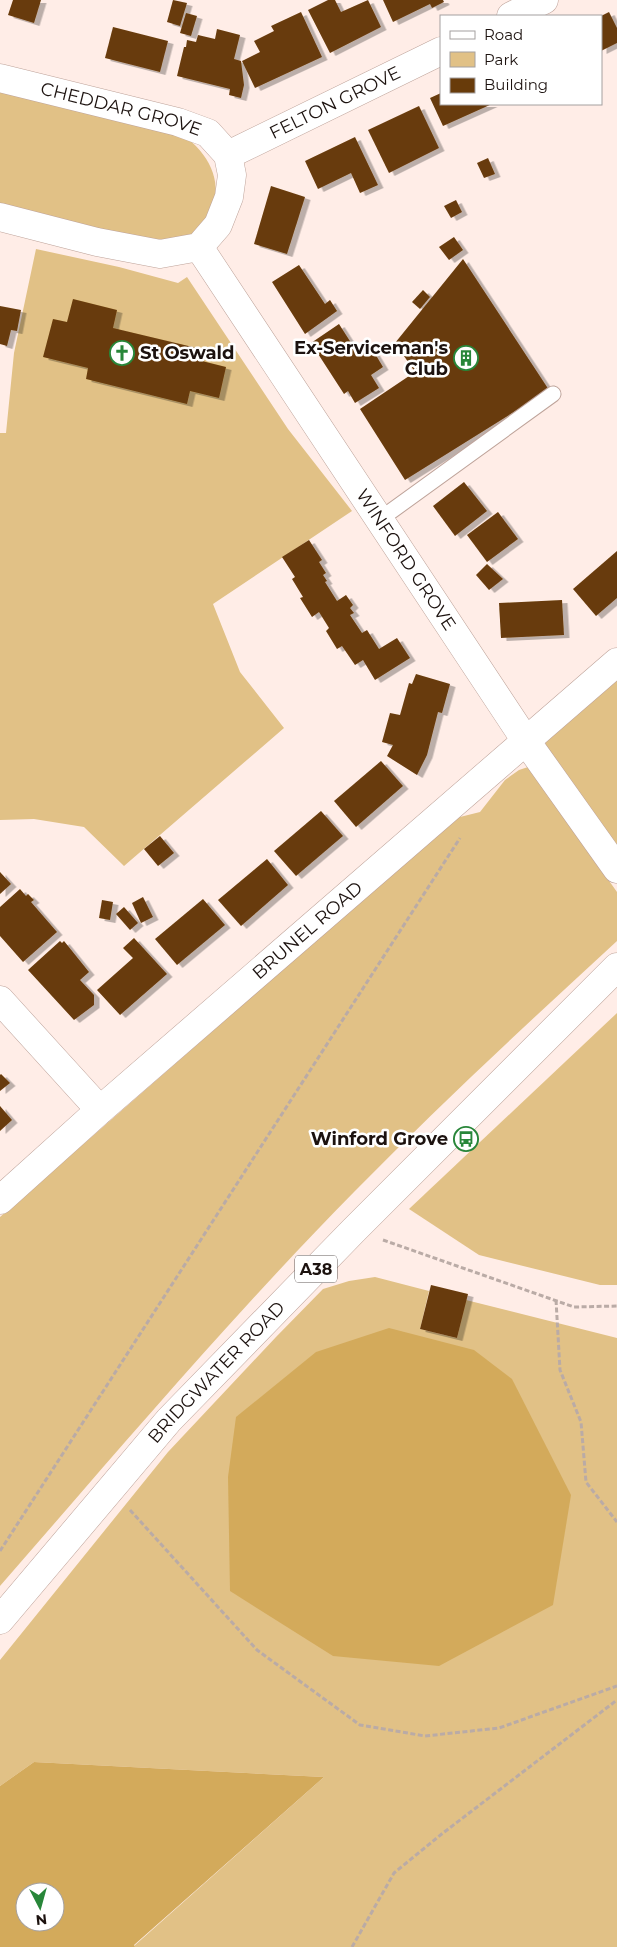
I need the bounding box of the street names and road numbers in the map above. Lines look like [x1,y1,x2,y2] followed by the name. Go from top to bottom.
[266,61,404,144] street label: FELTON GROVE
[38,77,205,141] street label: CHEDDAR GROVE
[351,485,461,634] street label: WINFORD GROVE
[248,877,367,984] street label: BRUNEL ROAD
[295,1256,337,1282] road number: A38
[143,1297,289,1448] street label: BRIDGWATER ROAD

